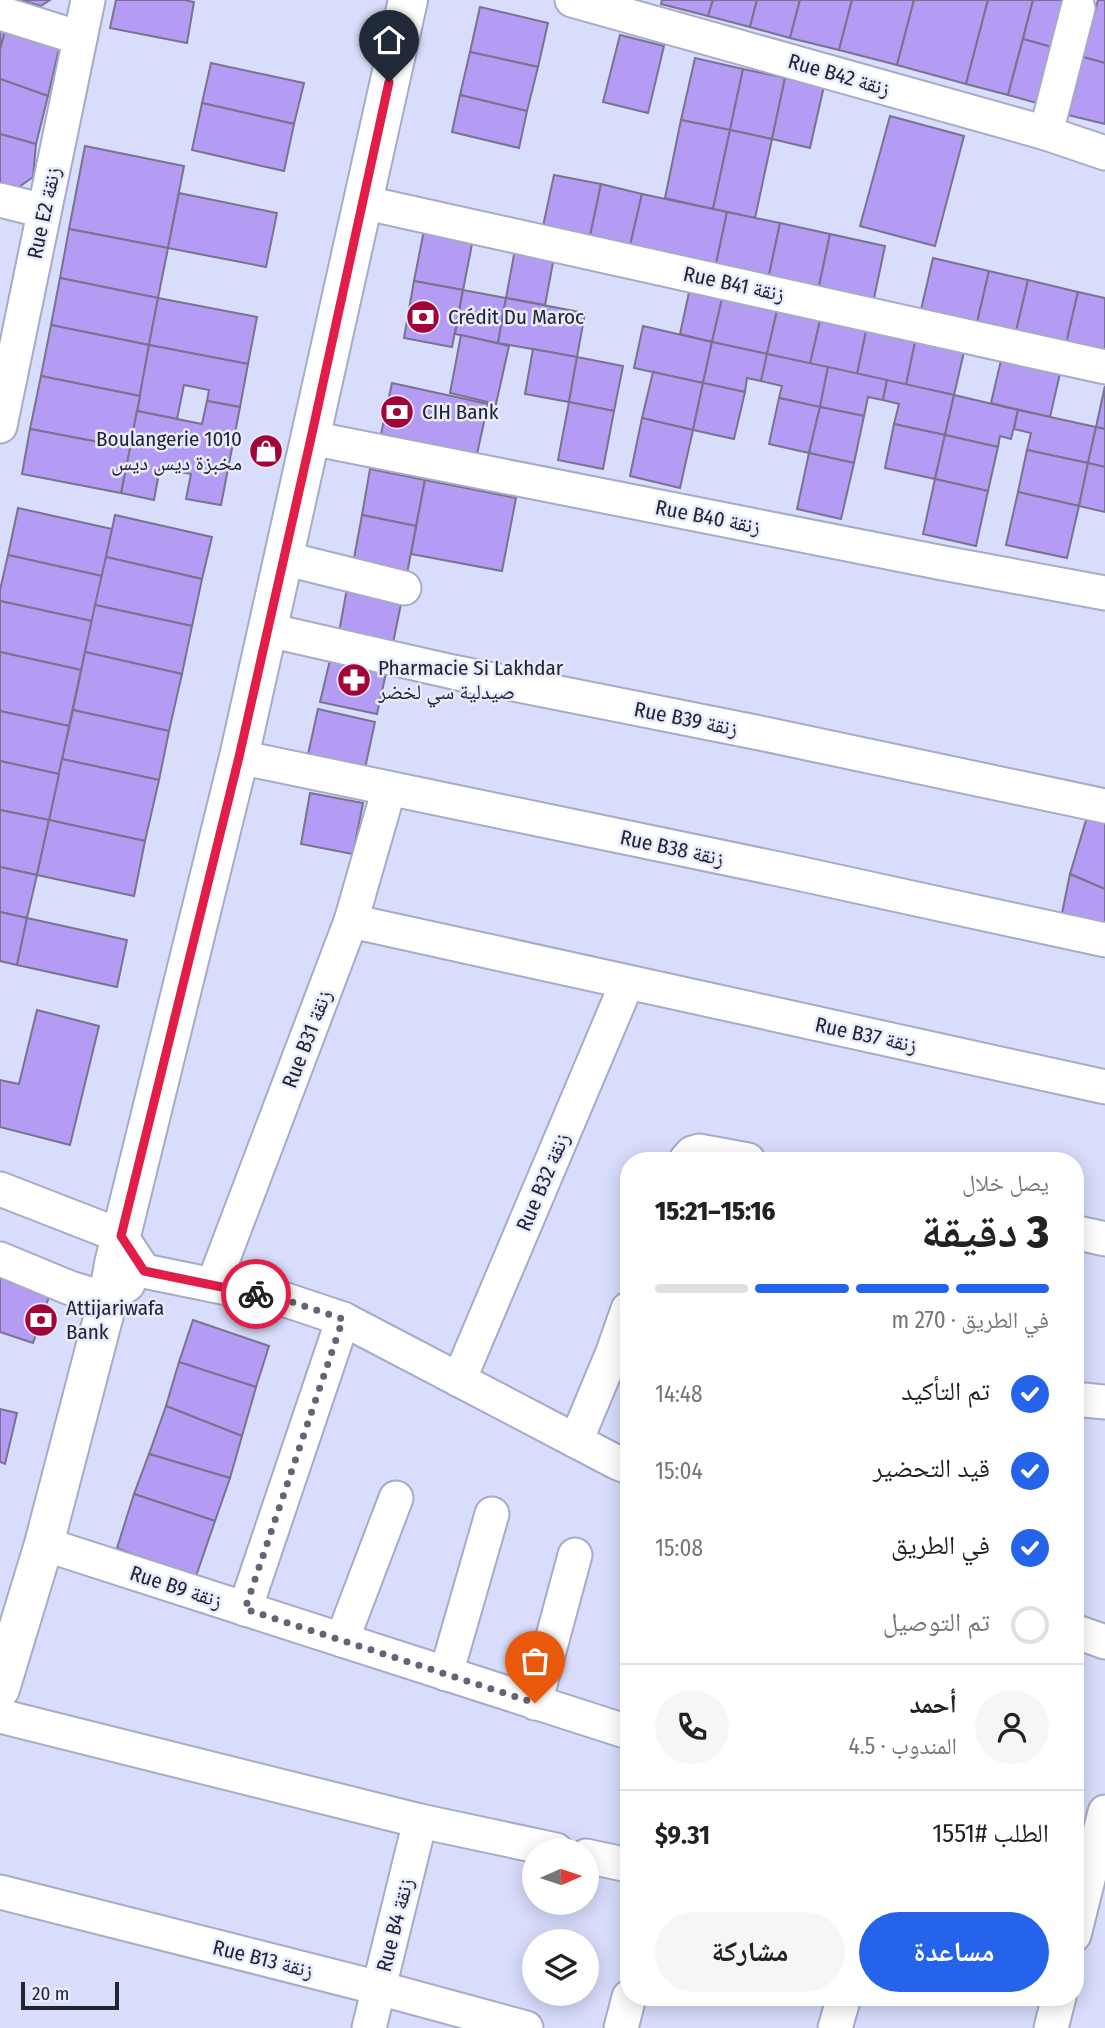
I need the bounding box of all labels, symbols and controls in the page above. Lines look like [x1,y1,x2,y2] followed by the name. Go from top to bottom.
[359,10,419,82] pin
[370,21,408,59] icon: home
[785,48,893,102] street label: Rue B42 زنقة
[22,165,66,261] street label: Rue E2 زنقة
[681,261,787,307] street label: Rue B41 زنقة
[404,298,442,336] bank icon: Crédit Du Maroc
[448,304,584,330] place label: Crédit Du Maroc
[378,393,416,431] bank icon: CIH Bank
[422,399,499,425] place label: CIH Bank
[96,426,242,476] place label: Boulangerie 1010 مخبزة ديس ديس
[247,432,285,470] shop icon: Boulangerie 1010 مخبزة ديس ديس
[653,494,763,540] street label: Rue B40 زنقة
[377,655,564,708] place label: Pharmacie Si Lakhdar صيدلية سي لخضر
[335,661,373,699] pharmacy icon: Pharmacie Si Lakhdar صيدلية سي لخضر
[632,696,740,742] street label: Rue B39 زنقة
[618,824,726,872] street label: Rue B38 زنقة
[276,986,338,1092] street label: Rue B31 زنقة
[813,1012,919,1058] street label: Rue B37 زنقة
[511,1129,575,1235] street label: Rue B32 زنقة
[962,1169,1049,1197] text: يصل خلال
[655,1196,775,1227] text: 15:16–15:21
[921,1204,1049,1259] text: 3 دقيقة
[221,1259,291,1329] courier
[237,1275,275,1313] icon: bike
[66,1295,164,1345] place label: Attijariwafa Bank
[22,1301,60,1339] bank icon: Attijariwafa Bank
[892,1306,1049,1334] text: في الطريق · 270 m
[1011,1375,1049,1413] icon: check
[901,1376,990,1407] text: تم التأكيد
[655,1380,703,1408] text: 14:48
[1011,1452,1049,1490] icon: check
[873,1453,990,1484] text: قيد التحضير
[655,1457,703,1485] text: 15:04
[1011,1529,1049,1567] icon: check
[891,1530,990,1561] text: في الطريق
[655,1534,703,1562] text: 15:08
[127,1560,225,1614] street label: Rue B9 زنقة
[883,1607,990,1638] text: تم التوصيل
[505,1631,565,1703] pin
[516,1642,554,1680] icon: bag
[909,1689,957,1720] text: أحمد
[655,1690,729,1764] button: phone
[975,1690,1049,1764] button: person
[849,1732,957,1760] text: المندوب · 4.5
[932,1818,1049,1849] text: الطلب #1551
[655,1820,710,1851] text: $9.31
[522,1838,598,1914] north arrow
[522,1838,599,2006] map controls
[371,1875,419,1975] street label: Rue B4 زنقة
[655,1912,845,1992] button: مشاركة
[859,1912,1049,1992] button: مساعدة
[522,1929,599,2006] button: layers
[210,1934,316,1984] street label: Rue B13 زنقة
[21,1979,119,2011] scale bar
[32,1982,69,2005] text: 20 m

